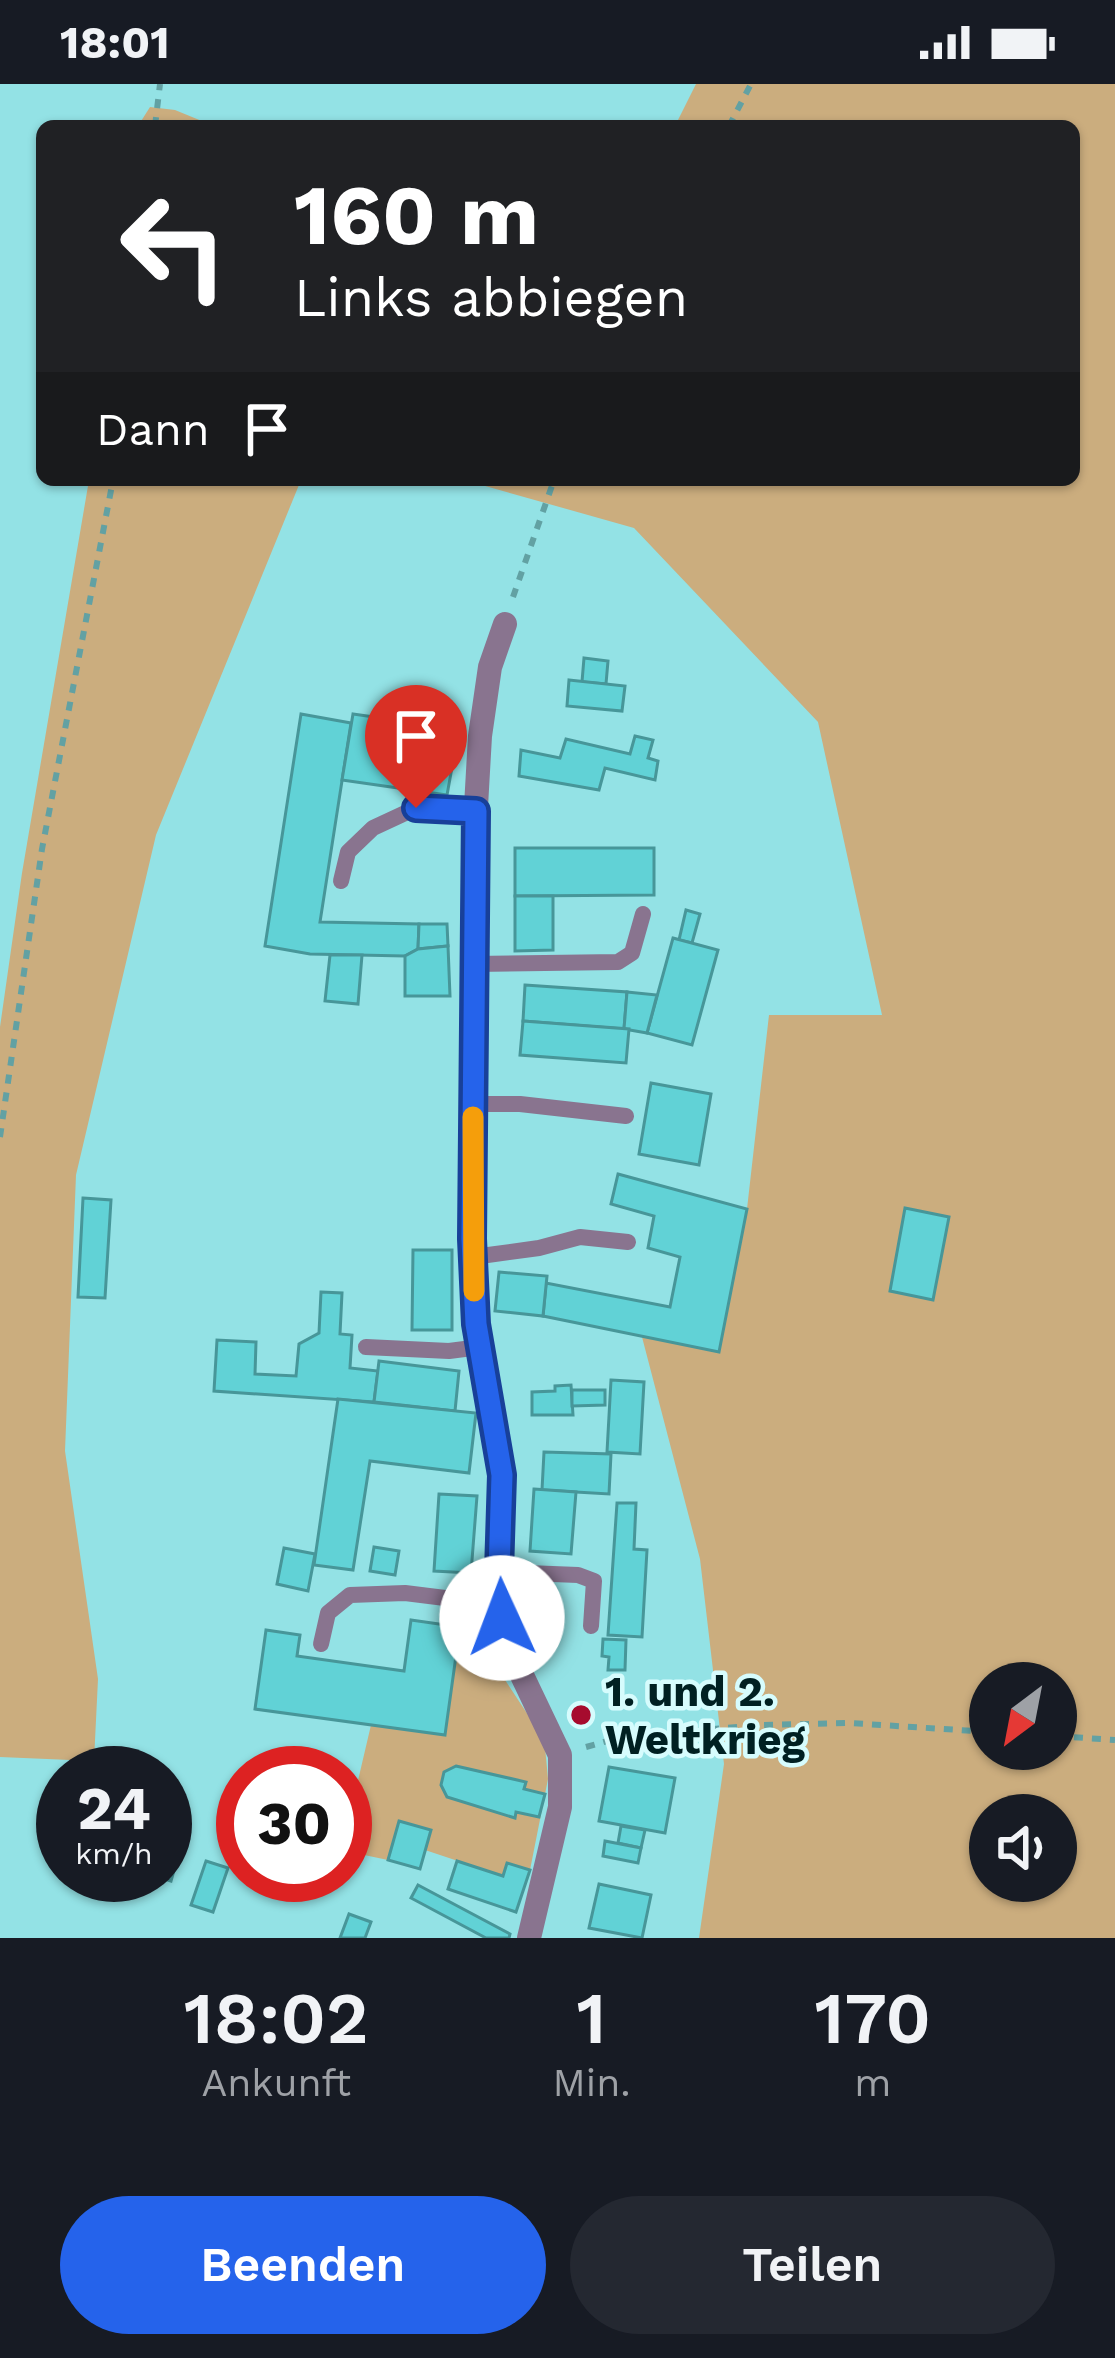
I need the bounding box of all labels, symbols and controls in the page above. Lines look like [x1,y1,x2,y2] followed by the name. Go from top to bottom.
[60,16,170,69] text: 18:01
[294,166,539,264] text: 160 m
[96,168,252,324] icon: left
[294,266,688,329] text: Links abbiegen
[234,396,300,462] icon: arrive
[96,403,210,456] text: Dann
[365,685,467,808] pin
[383,703,449,769] icon: arrive
[439,1555,565,1681] position arrow
[969,1662,1077,1770] north arrow
[969,1662,1077,1902] map controls
[605,1667,806,1764] place label: 1. und 2. Weltkrieg
[568,1702,594,1728] marker: 1. und 2. Weltkrieg
[216,1746,372,1902] speed limit sign: 30
[77,1773,151,1844] text: 24
[969,1794,1077,1902] button: sound
[75,1836,153,1871] text: km/h
[184,1976,369,2060] text: 18:02
[577,1976,607,2060] text: 1
[815,1976,931,2060] text: 170
[201,2060,351,2105] text: Ankunft
[552,2060,631,2105] text: Min.
[854,2060,891,2105] text: m
[60,2196,546,2334] button: Beenden
[570,2196,1055,2334] button: Teilen

